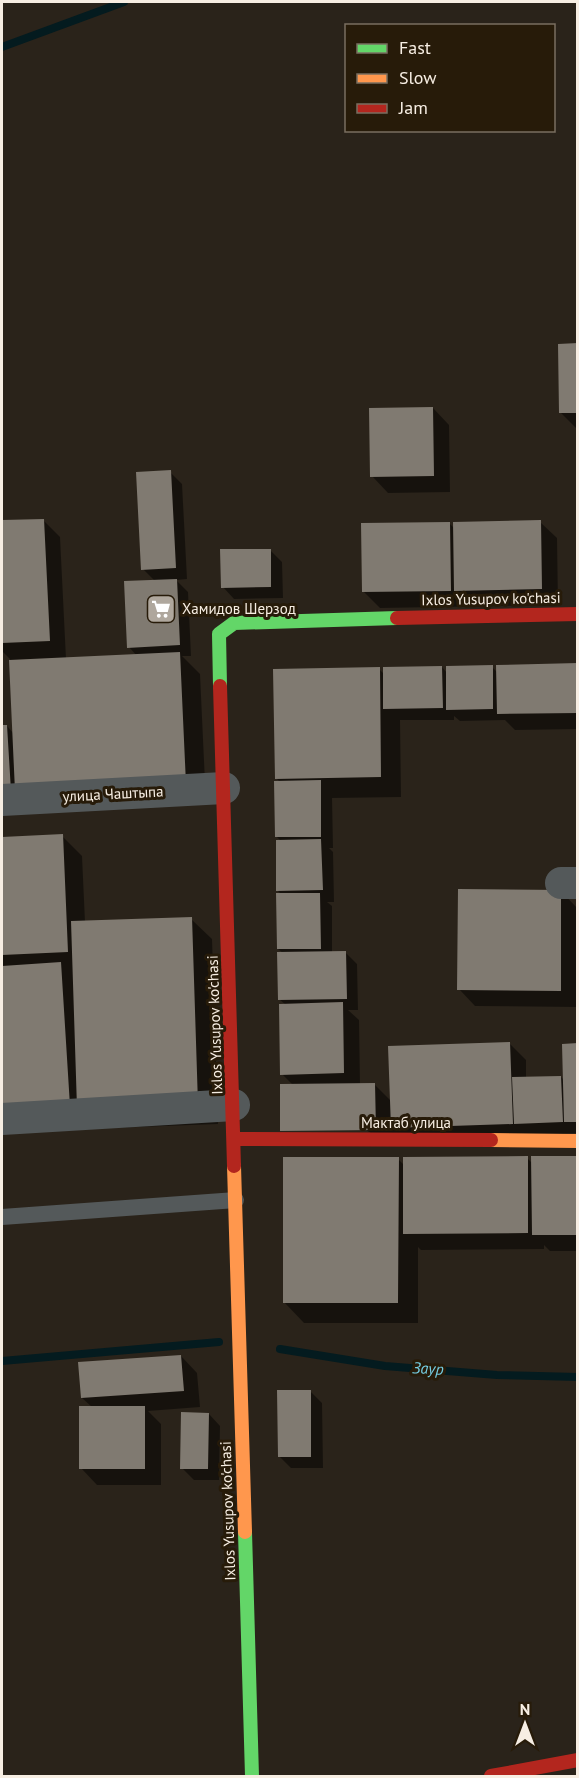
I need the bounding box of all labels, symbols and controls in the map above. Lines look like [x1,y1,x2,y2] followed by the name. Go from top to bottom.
[345,24,555,132] legend
[399,36,431,59] text: Fast
[399,66,437,89] text: Slow
[398,96,428,119] text: Jam
[421,588,561,609] street label: Ixlos Yusupov ko'chasi
[145,593,177,625] supermarket icon: Хамидов Шерзод
[182,599,296,618] place label: Хамидов Шерзод
[62,781,164,806] street label: улица Чаштыпа
[203,955,226,1095] street label: Ixlos Yusupov ko'chasi
[361,1113,451,1132] street label: Мактаб улица
[412,1357,444,1379] water label: Заур
[216,1441,239,1581] street label: Ixlos Yusupov ko'chasi
[495,1694,555,1754] north arrow
[520,1699,530,1719] text: N

